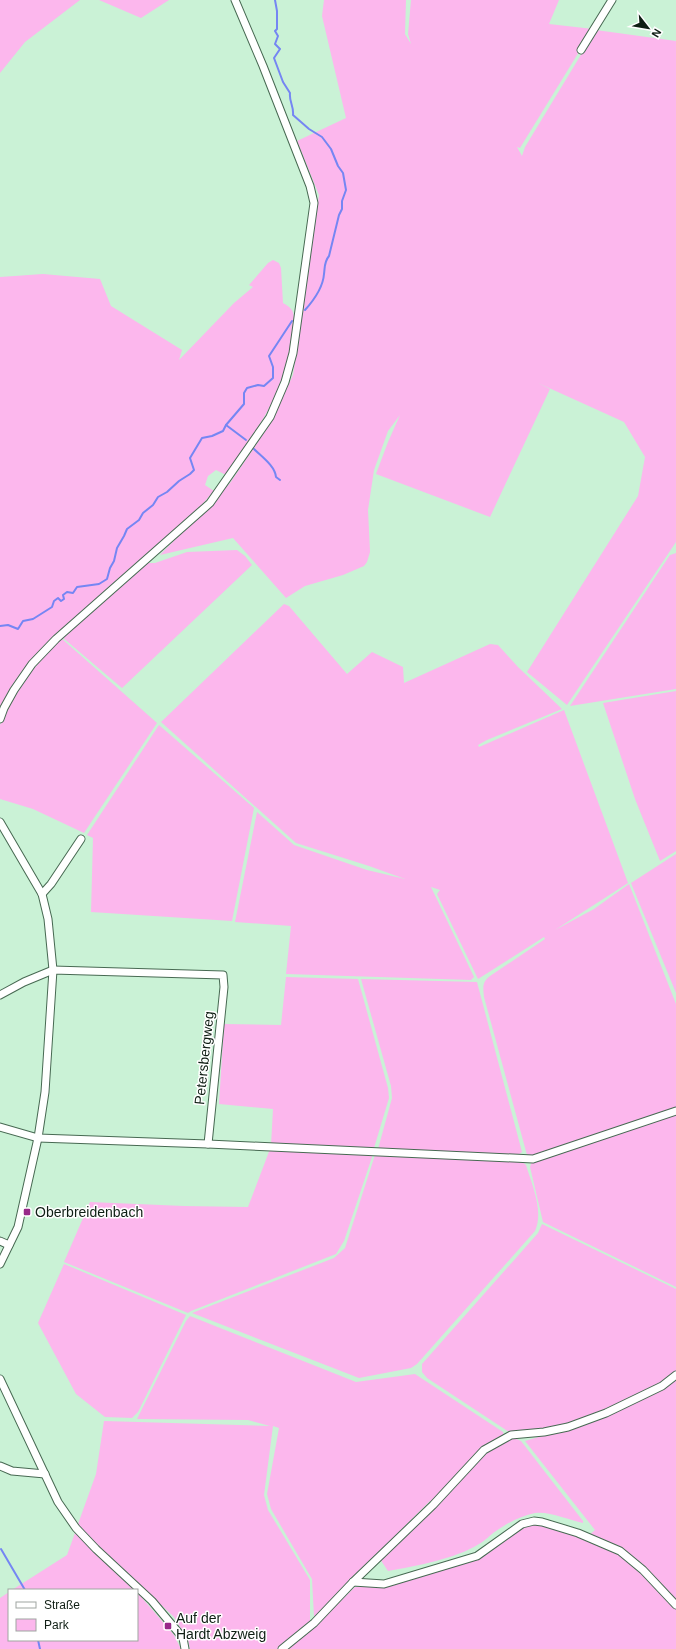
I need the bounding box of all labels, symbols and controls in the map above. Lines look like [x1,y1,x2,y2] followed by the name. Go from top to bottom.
[628,8,668,48] north arrow
[649,27,664,40] text: N
[191,1010,217,1106] street label: Petersbergweg
[35,1204,143,1220] place label: Oberbreidenbach
[22,1207,32,1217] marker: Oberbreidenbach
[8,1589,138,1641] legend
[44,1598,80,1612] text: Straße
[176,1610,266,1642] place label: Auf der Hardt Abzweig
[44,1618,70,1632] text: Park
[163,1621,173,1631] marker: Auf der Hardt Abzweig

